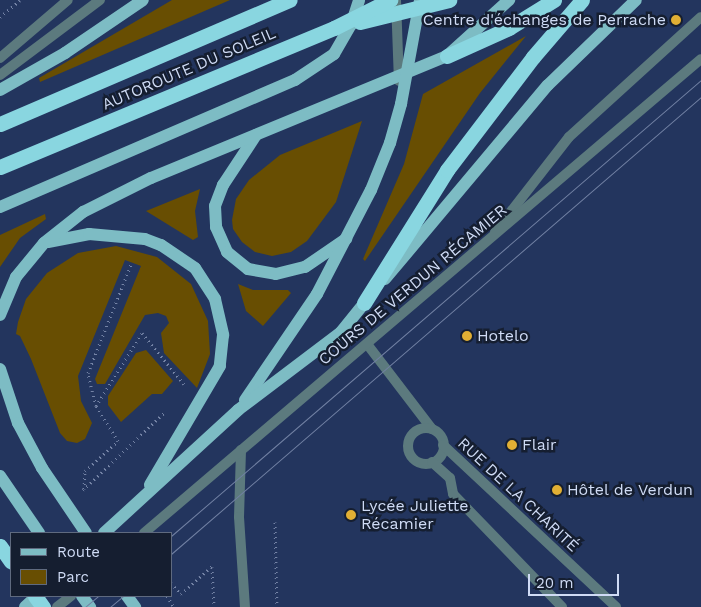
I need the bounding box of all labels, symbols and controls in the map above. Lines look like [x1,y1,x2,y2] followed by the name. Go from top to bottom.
[423,10,666,30] place label: Centre d'échanges de Perrache
[670,14,682,26] marker: Centre d'échanges de Perrache
[99,24,279,114] street label: AUTOROUTE DU SOLEIL
[315,200,511,370] street label: COURS DE VERDUN RÉCAMIER
[477,326,529,346] place label: Hotelo
[461,330,473,342] marker: Hotelo
[453,434,583,556] street label: RUE DE LA CHARITÉ
[522,435,556,455] place label: Flair
[506,439,518,451] marker: Flair
[567,480,694,500] place label: Hôtel de Verdun
[551,484,563,496] marker: Hôtel de Verdun
[361,496,469,534] place label: Lycée Juliette Récamier
[345,509,357,521] marker: Lycée Juliette Récamier
[10,532,172,597] legend
[57,543,100,561] text: Route
[531,564,622,596] scale bar
[57,568,89,586] text: Parc
[536,574,574,592] text: 20 m

